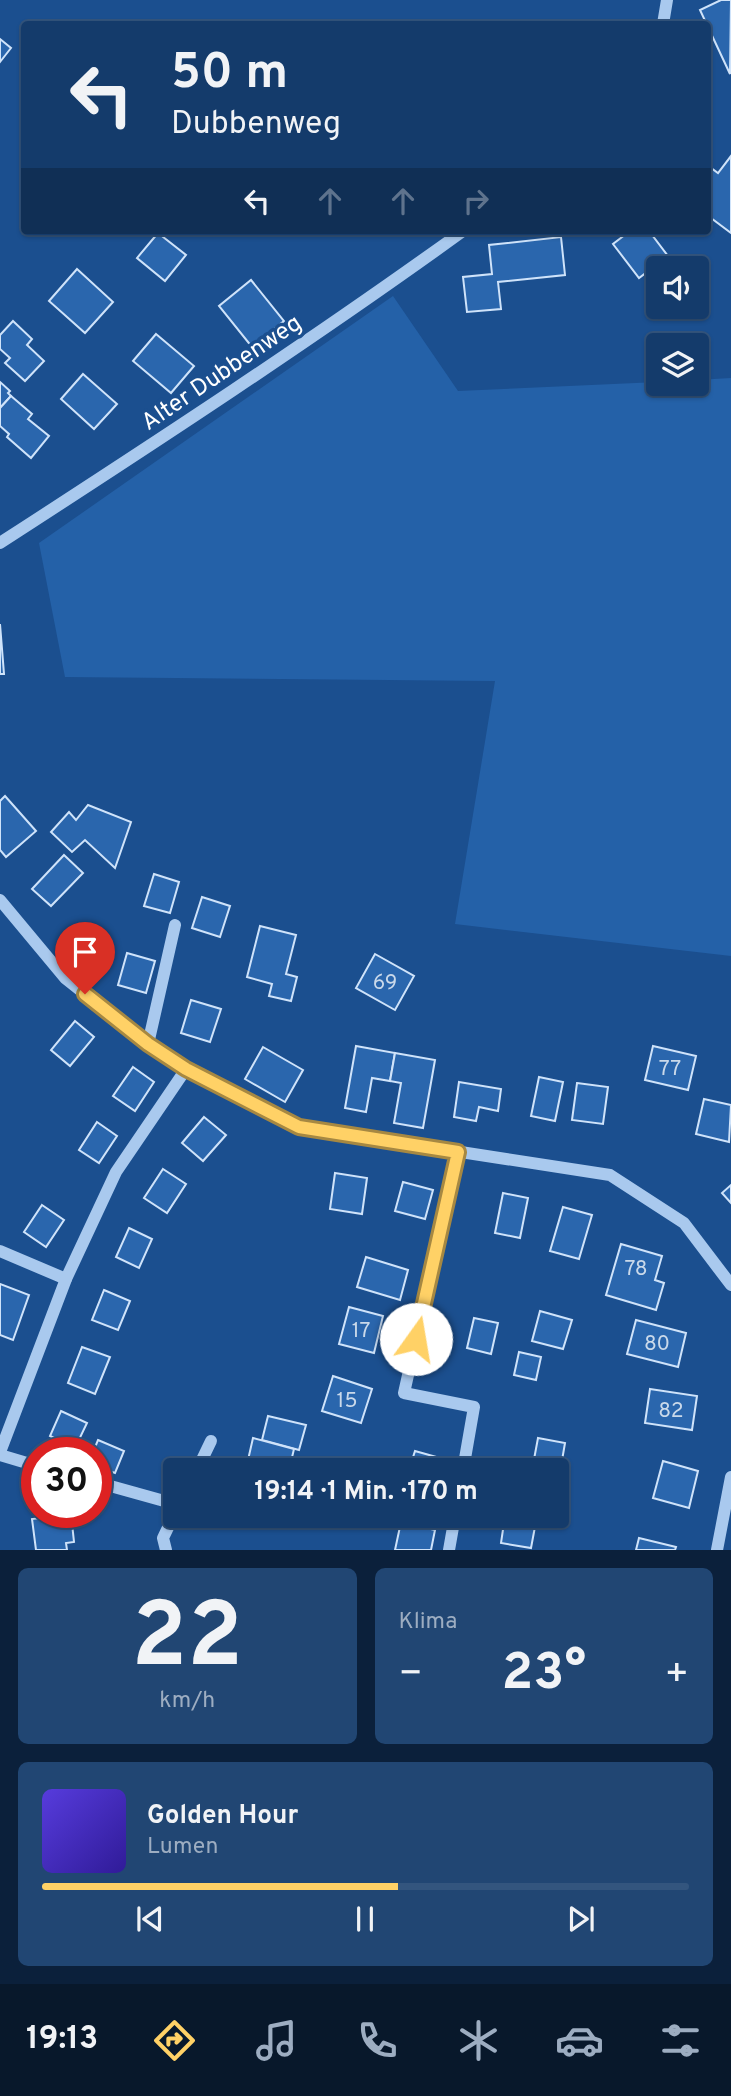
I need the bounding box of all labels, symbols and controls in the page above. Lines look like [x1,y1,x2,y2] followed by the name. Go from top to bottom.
[171,44,288,106] text: 50 m
[56,49,147,140] icon: left
[171,105,341,145] text: Dubbenweg
[238,182,276,220] icon: left
[311,182,349,220] icon: ahead
[384,182,422,220] icon: ahead
[457,182,495,220] icon: right
[646,256,709,396] map controls
[646,256,709,319] button: sound
[136,309,308,438] street label: Alter Dubbenweg
[646,333,709,396] button: layers
[55,922,115,994] pin
[66,933,104,971] icon: arrive
[373,970,397,997] house number: 69
[659,1056,681,1083] house number: 77
[624,1256,648,1283] house number: 78
[379,1302,453,1376] position arrow
[352,1318,370,1345] house number: 17
[644,1331,670,1358] house number: 80
[337,1388,357,1415] house number: 15
[658,1398,684,1425] house number: 82
[21,1437,112,1528] speed limit sign: 30
[254,1476,478,1509] text: 19:14 · 1 Min. · 170 m
[132,1584,243,1699] text: 22
[399,1608,457,1637] text: Klima
[501,1642,586,1708] text: 23°
[399,1651,423,1700] text: −
[664,1651,689,1700] text: +
[159,1687,215,1716] text: km/h
[147,1800,298,1833] text: Golden Hour
[147,1833,218,1862] text: Lumen
[131,1900,169,1938] icon: previous
[346,1900,384,1938] icon: pause
[562,1900,600,1938] icon: next
[150,2016,199,2065] icon: directions
[252,2016,301,2065] icon: music
[353,2016,402,2065] icon: phone
[454,2016,503,2065] icon: climate
[555,2016,604,2065] icon: car
[656,2016,705,2065] icon: filters
[26,2020,98,2060] text: 19:13

